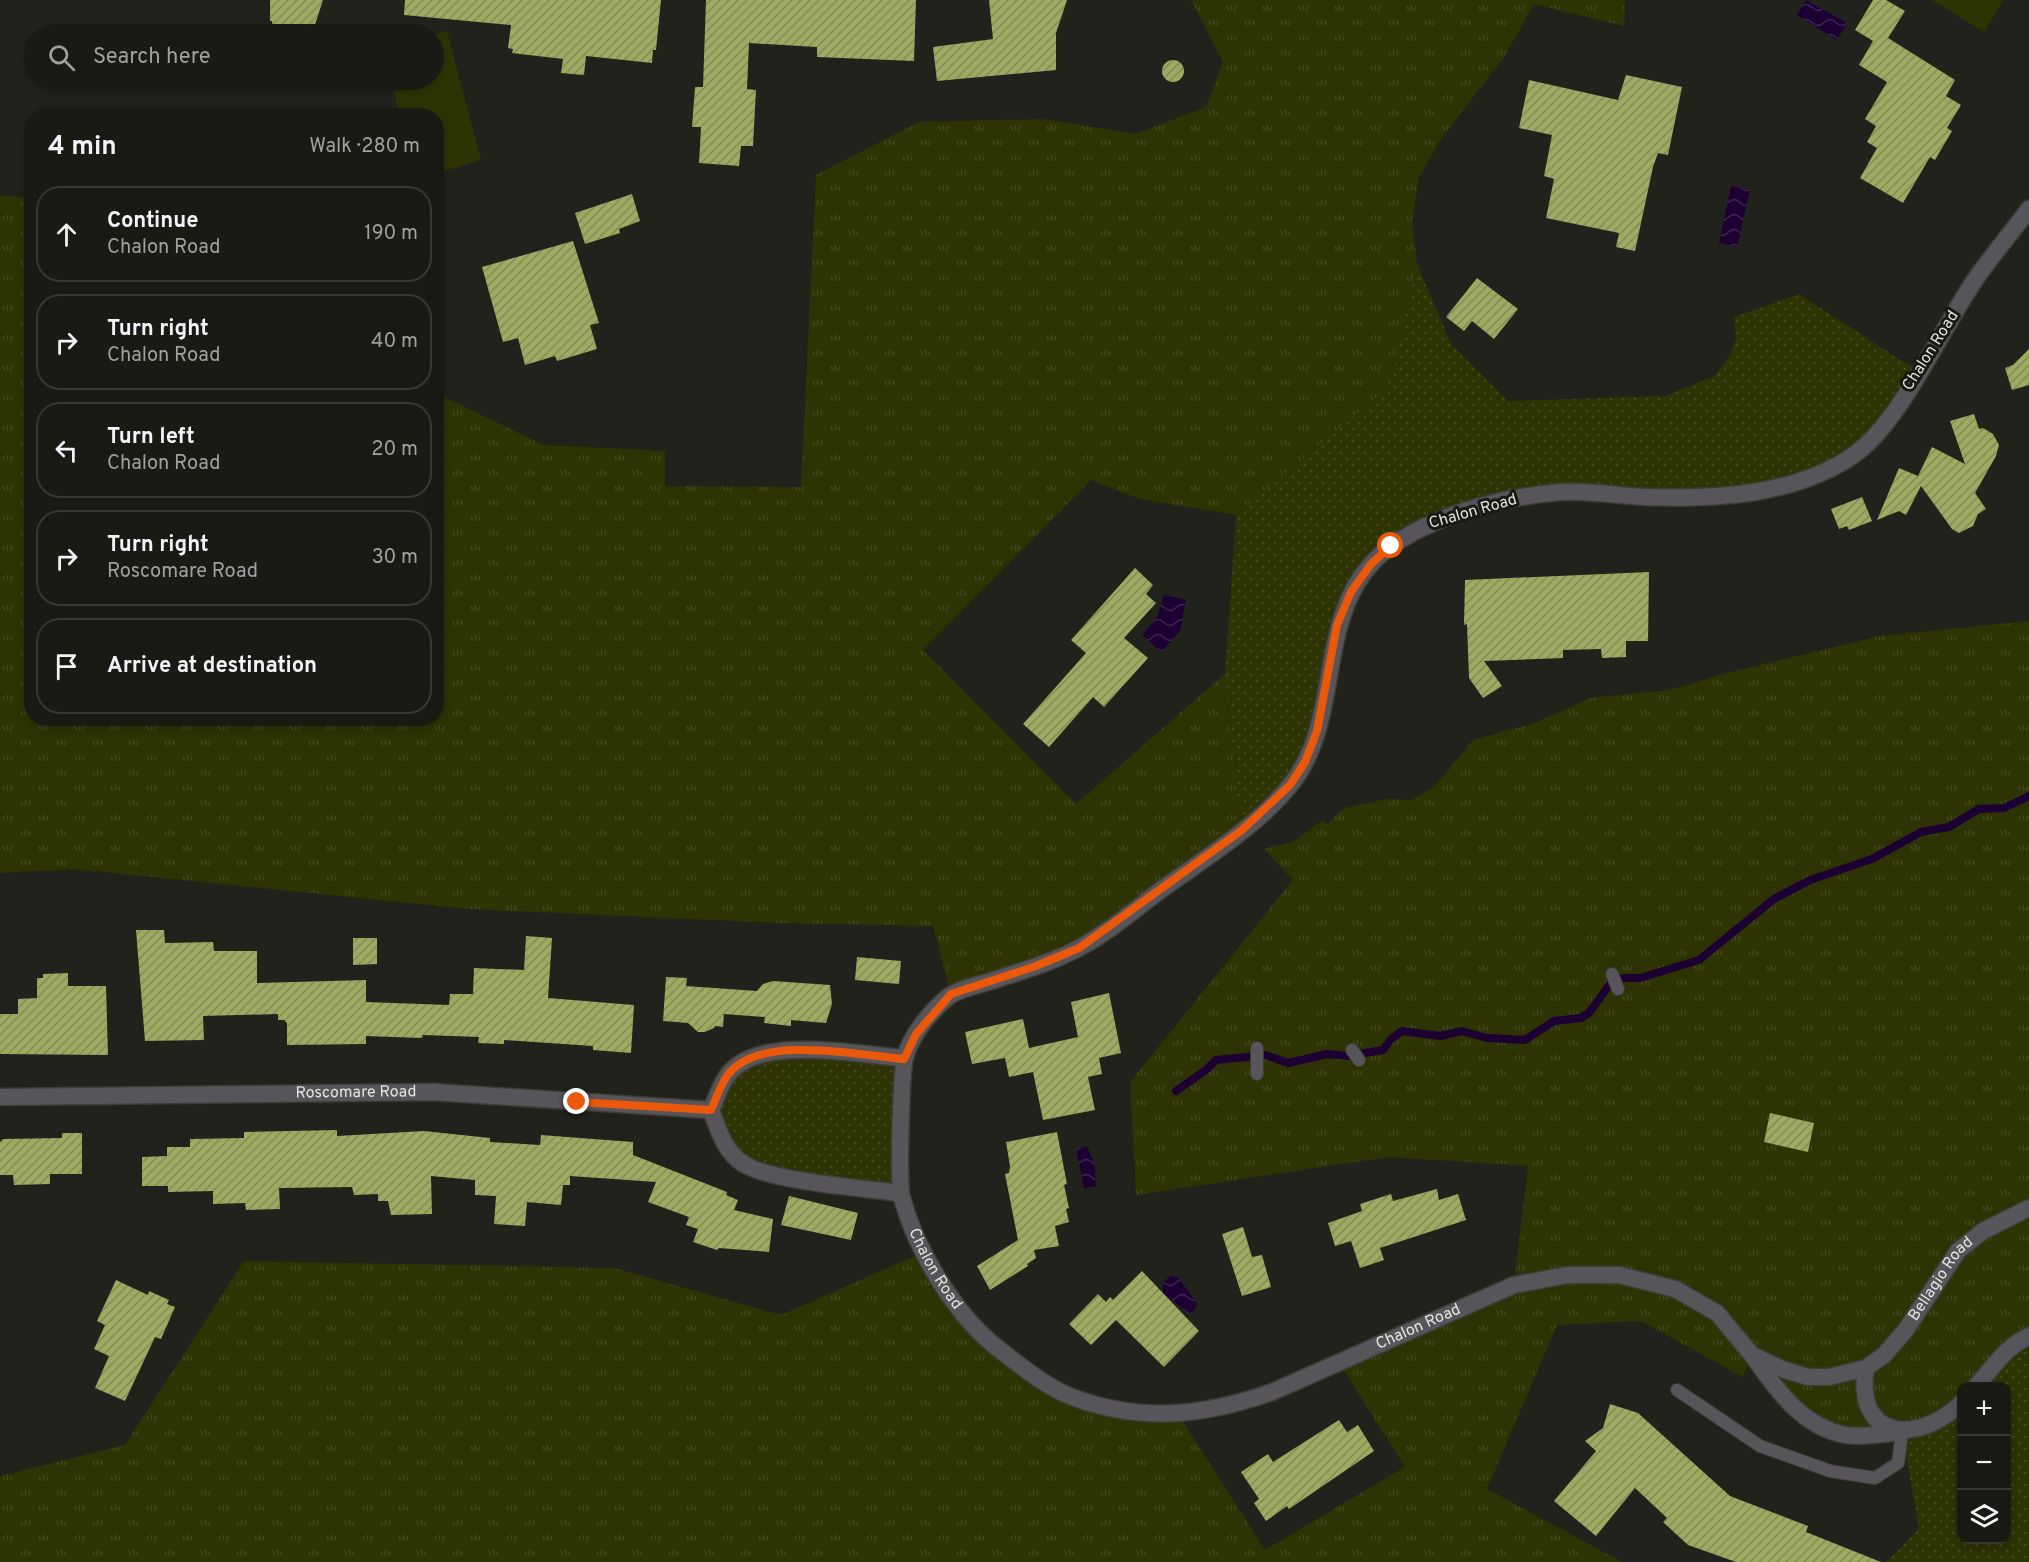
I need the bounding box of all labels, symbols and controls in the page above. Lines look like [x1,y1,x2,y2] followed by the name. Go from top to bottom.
[24,24,444,90] search box
[45,41,78,74] icon: search
[93,44,211,71] text: Search here
[48,131,117,164] text: 4 min
[309,134,420,160] text: Walk · 280 m
[107,208,198,235] text: Continue
[50,218,83,251] icon: ahead
[364,221,418,247] text: 190 m
[107,235,220,261] text: Chalon Road
[1898,307,1964,395] street label: Chalon Road
[107,316,209,343] text: Turn right
[50,326,83,359] icon: right
[371,329,418,355] text: 40 m
[107,343,220,369] text: Chalon Road
[107,424,195,451] text: Turn left
[50,434,83,467] icon: left
[371,437,418,463] text: 20 m
[107,451,220,477] text: Chalon Road
[1427,490,1519,534] street label: Chalon Road
[107,532,209,559] text: Turn right
[1377,532,1403,558] route start
[50,542,83,575] icon: right
[372,545,418,571] text: 30 m
[107,559,258,585] text: Roscomare Road
[50,650,83,683] icon: arrive
[107,653,317,680] text: Arrive at destination
[295,1082,417,1104] street label: Roscomare Road
[563,1088,589,1114] route end
[904,1225,966,1314] street label: Chalon Road
[1904,1233,1978,1325] street label: Bellagio Road
[1373,1300,1464,1355] street label: Chalon Road
[1957,1382,2011,1544] map controls
[1957,1382,2011,1436] button: +
[1957,1436,2011,1490] button: −
[1957,1490,2011,1544] button: layers

